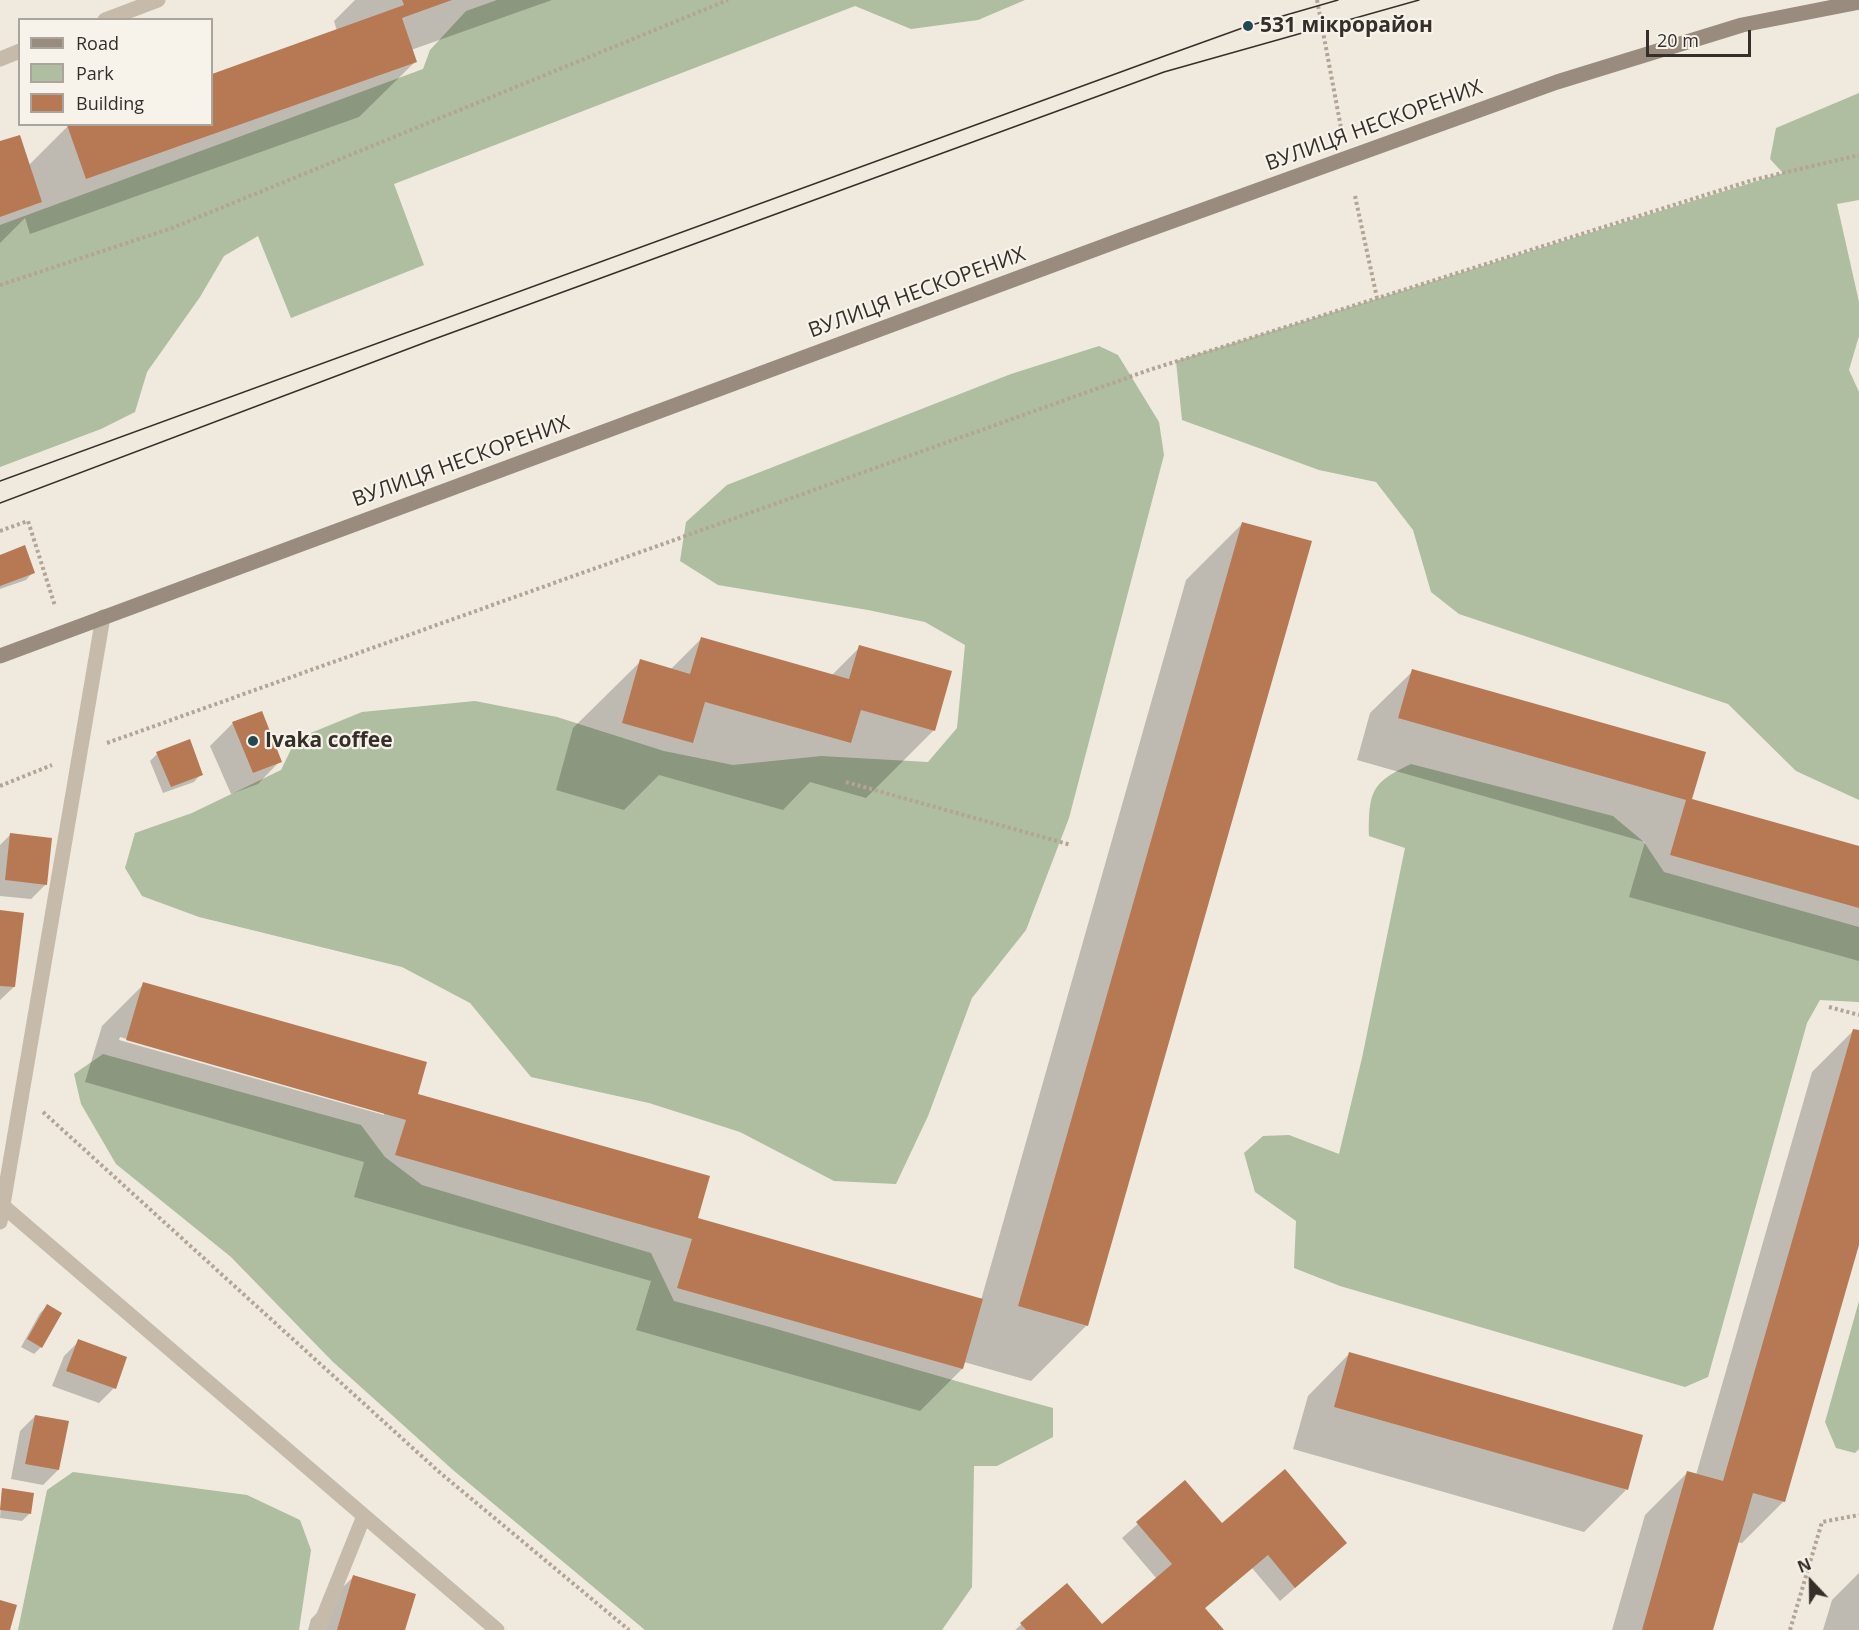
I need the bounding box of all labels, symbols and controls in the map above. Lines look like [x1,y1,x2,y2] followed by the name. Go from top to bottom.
[1260,13,1433,39] place label: 531 мікрорайон
[18,18,213,126] legend
[1649,18,1754,56] scale bar
[1241,19,1255,33] marker: 531 мікрорайон
[1657,28,1699,52] text: 20 m
[76,31,119,55] text: Road
[76,61,114,85] text: Park
[1262,75,1486,177] street label: ВУЛИЦЯ НЕСКОРЕНИХ
[76,91,144,115] text: Building
[805,242,1029,344] street label: ВУЛИЦЯ НЕСКОРЕНИХ
[349,411,573,513] street label: ВУЛИЦЯ НЕСКОРЕНИХ
[265,728,393,754] place label: Ivaka coffee
[246,734,260,748] marker: Ivaka coffee
[1781,1552,1841,1612] north arrow
[1794,1553,1814,1578] text: N

